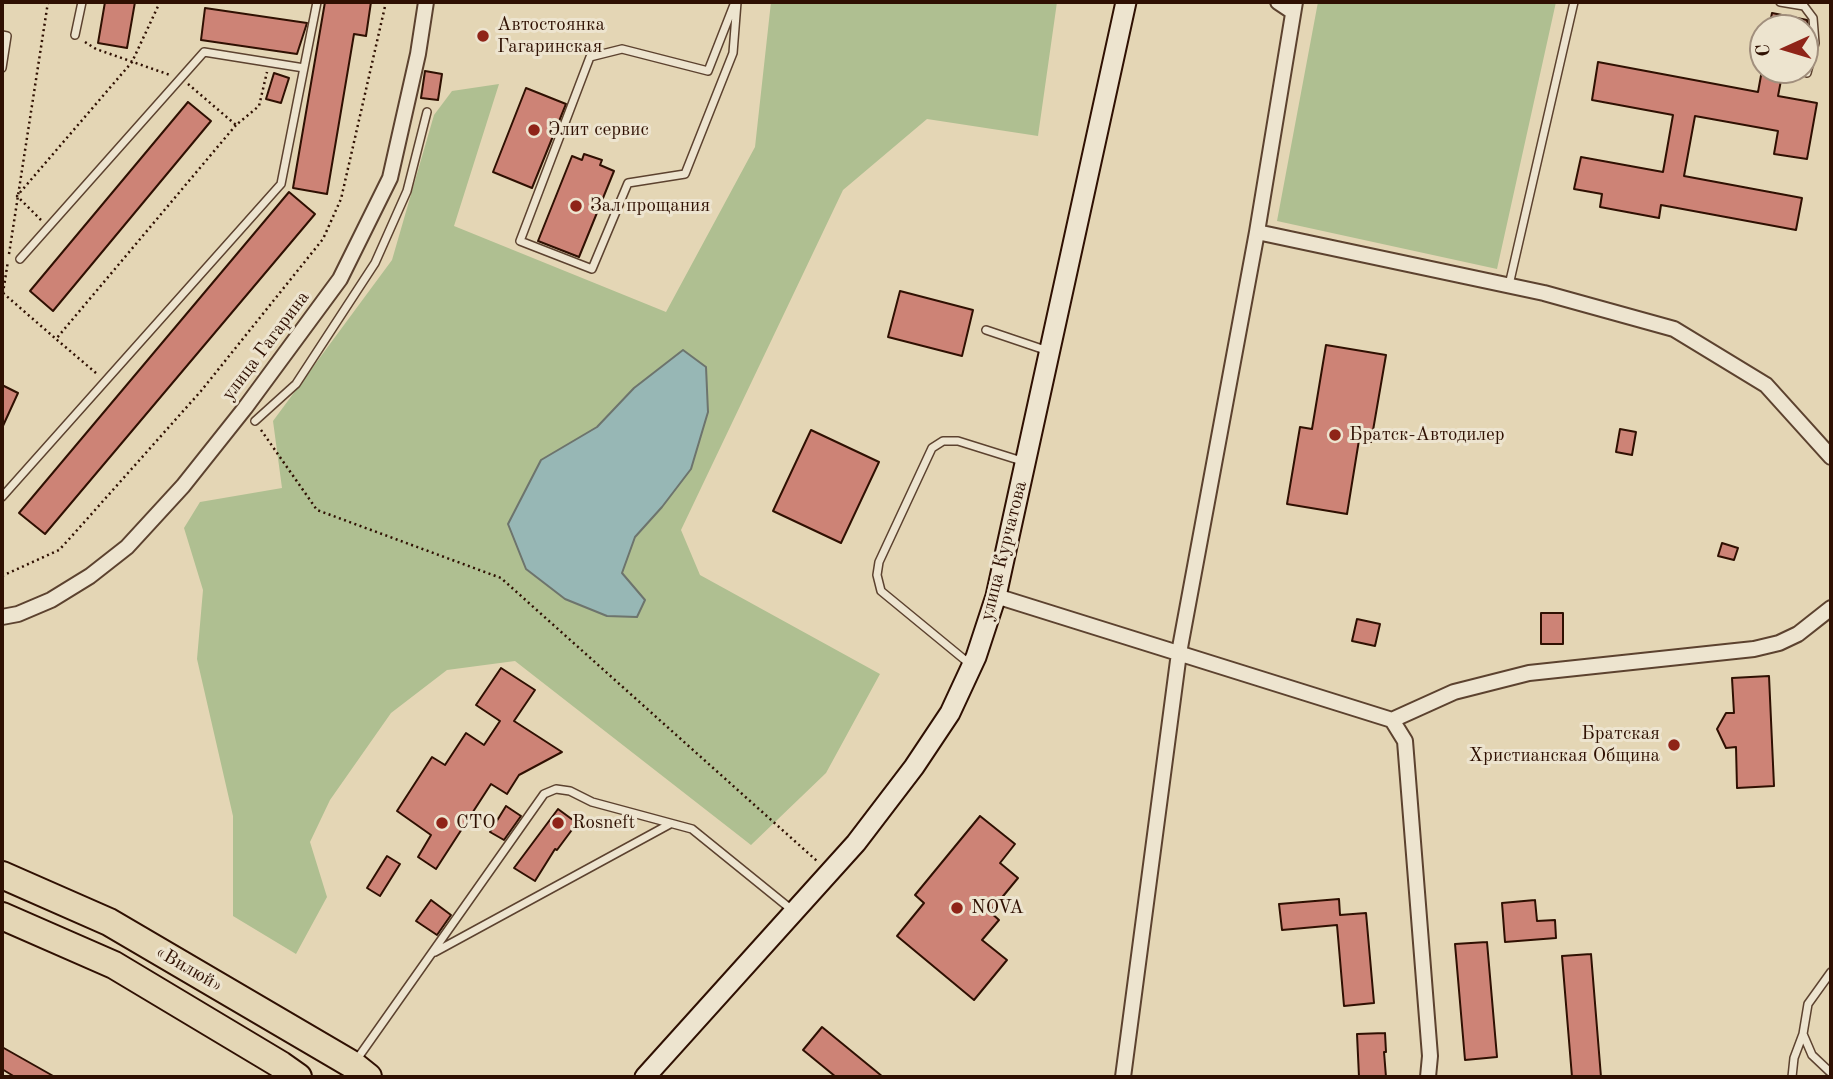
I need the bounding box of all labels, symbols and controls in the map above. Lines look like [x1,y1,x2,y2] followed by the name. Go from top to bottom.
[497,14,605,58] place label: Автостоянка Гагаринская
[1749,14,1819,84] north arrow
[475,28,491,44] marker: Автостоянка Гагаринская
[1755,43,1774,57] text: С
[548,119,649,141] place label: Элит сервис
[526,122,542,138] marker: Элит сервис
[590,195,710,217] place label: Зал прощания
[568,198,584,214] marker: Зал прощания
[217,287,315,405] street label: улица Гагарина
[1349,424,1505,446] place label: Братск-Автодилер
[1327,427,1343,443] marker: Братск-Автодилер
[976,479,1032,623] street label: улица Курчатова
[1469,723,1660,767] place label: Братская Христианская Община
[1666,737,1682,753] marker: Братская Христианская Община
[456,812,496,834] place label: СТО
[572,812,635,834] place label: Rosneft
[434,815,450,831] marker: СТО
[550,815,566,831] marker: Rosneft
[971,897,1024,919] place label: NOVA
[949,900,965,916] marker: NOVA
[151,941,227,997] street label: «Вилюй»

